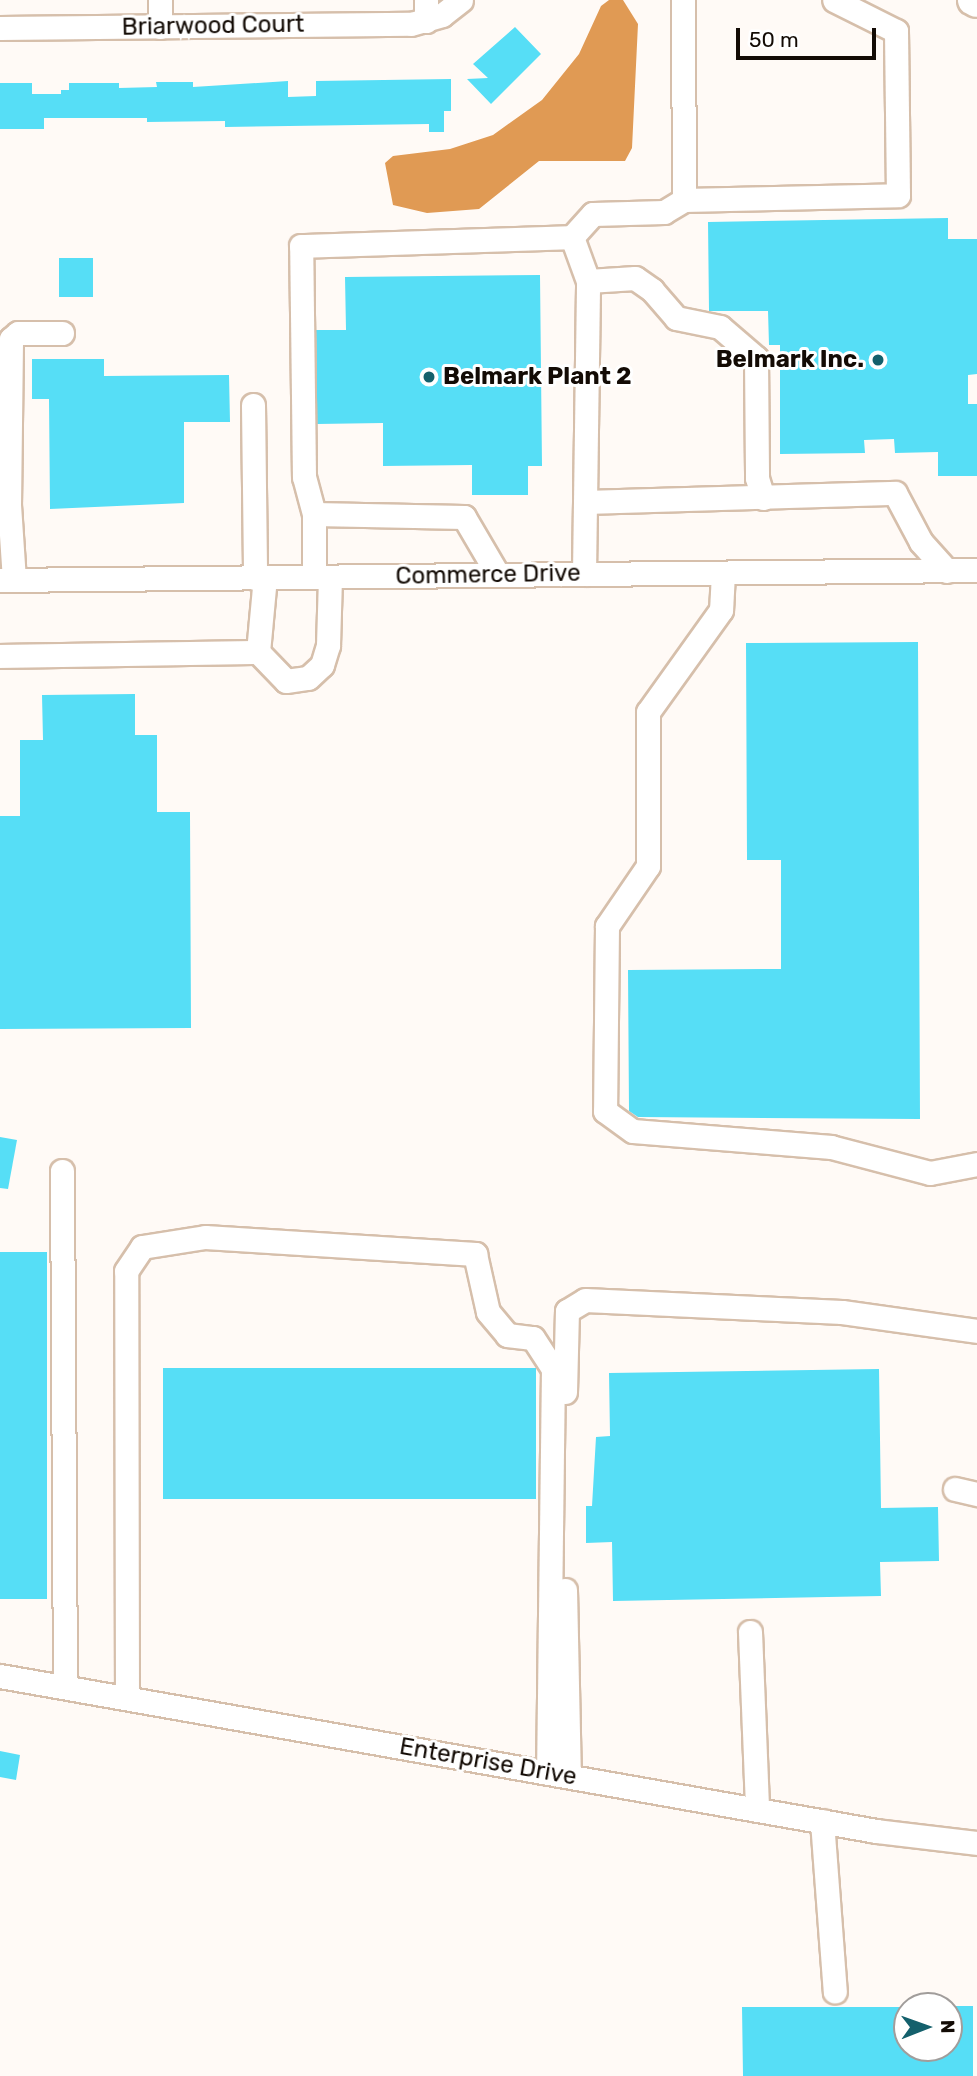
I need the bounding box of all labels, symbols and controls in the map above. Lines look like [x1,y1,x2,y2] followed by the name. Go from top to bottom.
[121,10,305,42] street label: Briarwood Court
[739,14,879,58] scale bar
[749,27,799,52] text: 50 m
[716,346,864,374] place label: Belmark Inc.
[870,352,886,368] marker: Belmark Inc.
[443,363,632,391] place label: Belmark Plant 2
[421,369,437,385] marker: Belmark Plant 2
[395,559,581,591] street label: Commerce Drive
[397,1732,579,1792] street label: Enterprise Drive
[893,1992,963,2062] north arrow
[936,2020,959,2034] text: N

